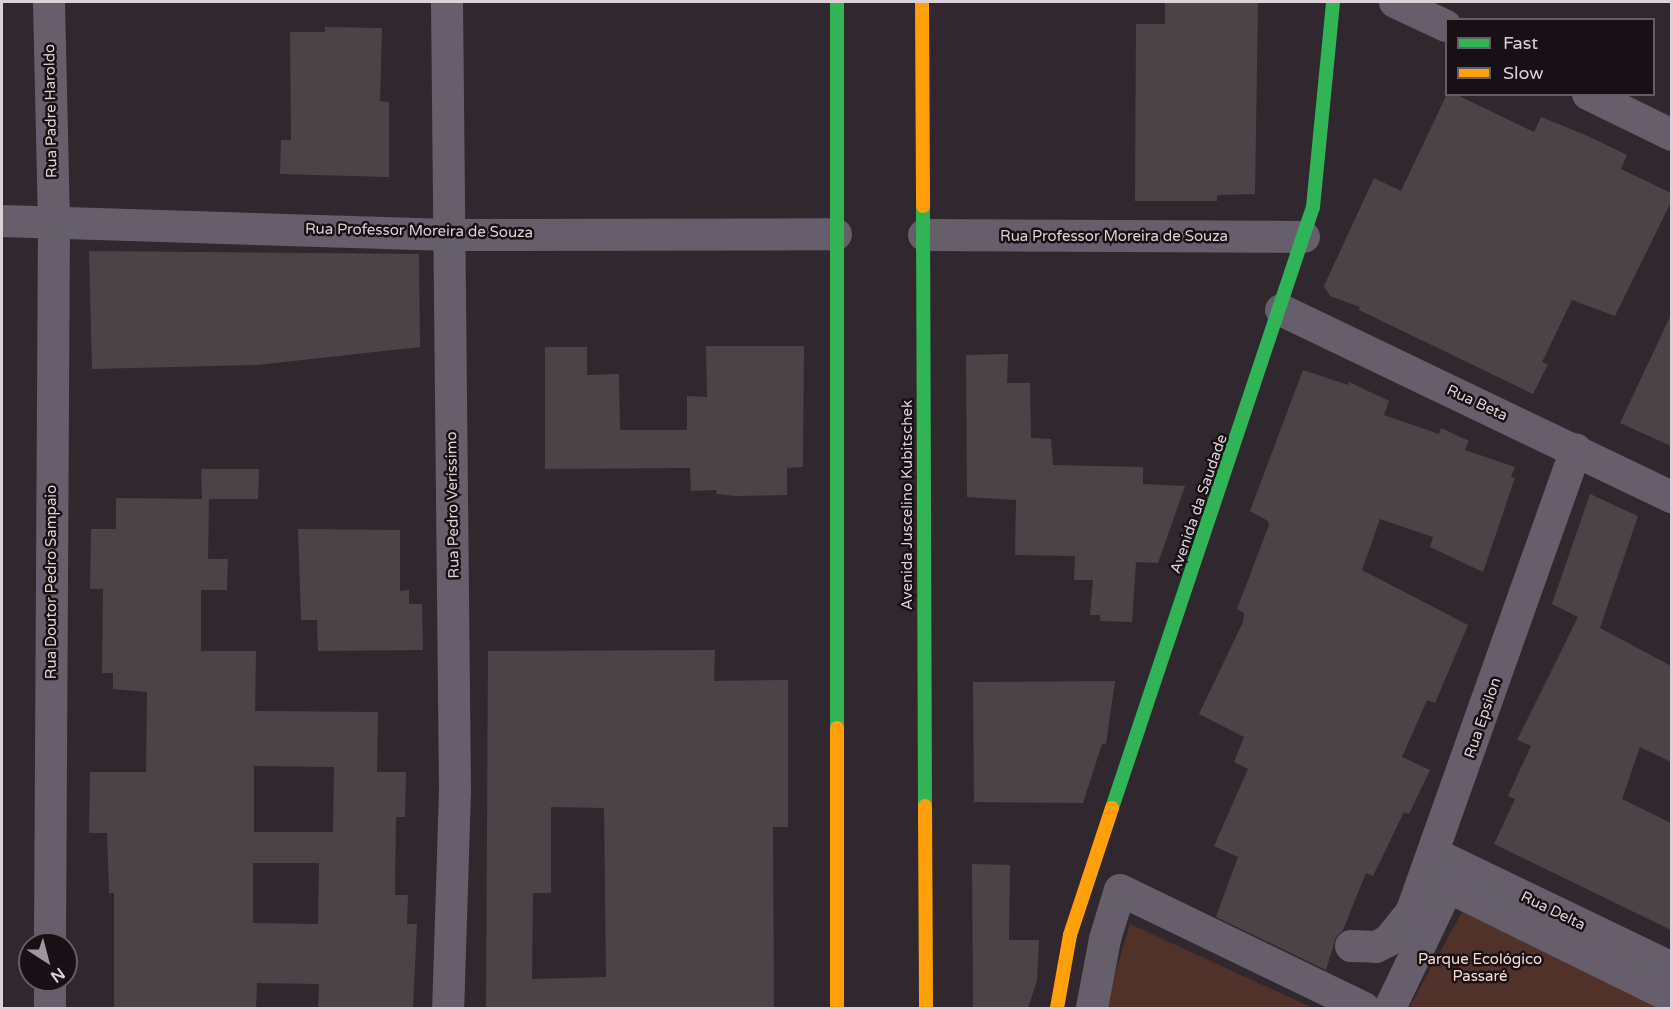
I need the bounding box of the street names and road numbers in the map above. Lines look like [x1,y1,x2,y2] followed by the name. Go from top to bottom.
[41,44,61,178] street label: Rua Padre Haroldo
[305,220,533,242] street label: Rua Professor Moreira de Souza
[1000,228,1228,246] street label: Rua Professor Moreira de Souza
[1444,381,1510,425] street label: Rua Beta
[899,400,917,610] street label: Avenida Juscelino Kubitschek
[443,431,463,579] street label: Rua Pedro Veríssimo
[1167,432,1231,576] street label: Avenida da Saudade
[43,485,61,679] street label: Rua Doutor Pedro Sampaio
[1461,675,1505,761] street label: Rua Epsilon
[1518,888,1588,934] street label: Rua Delta

